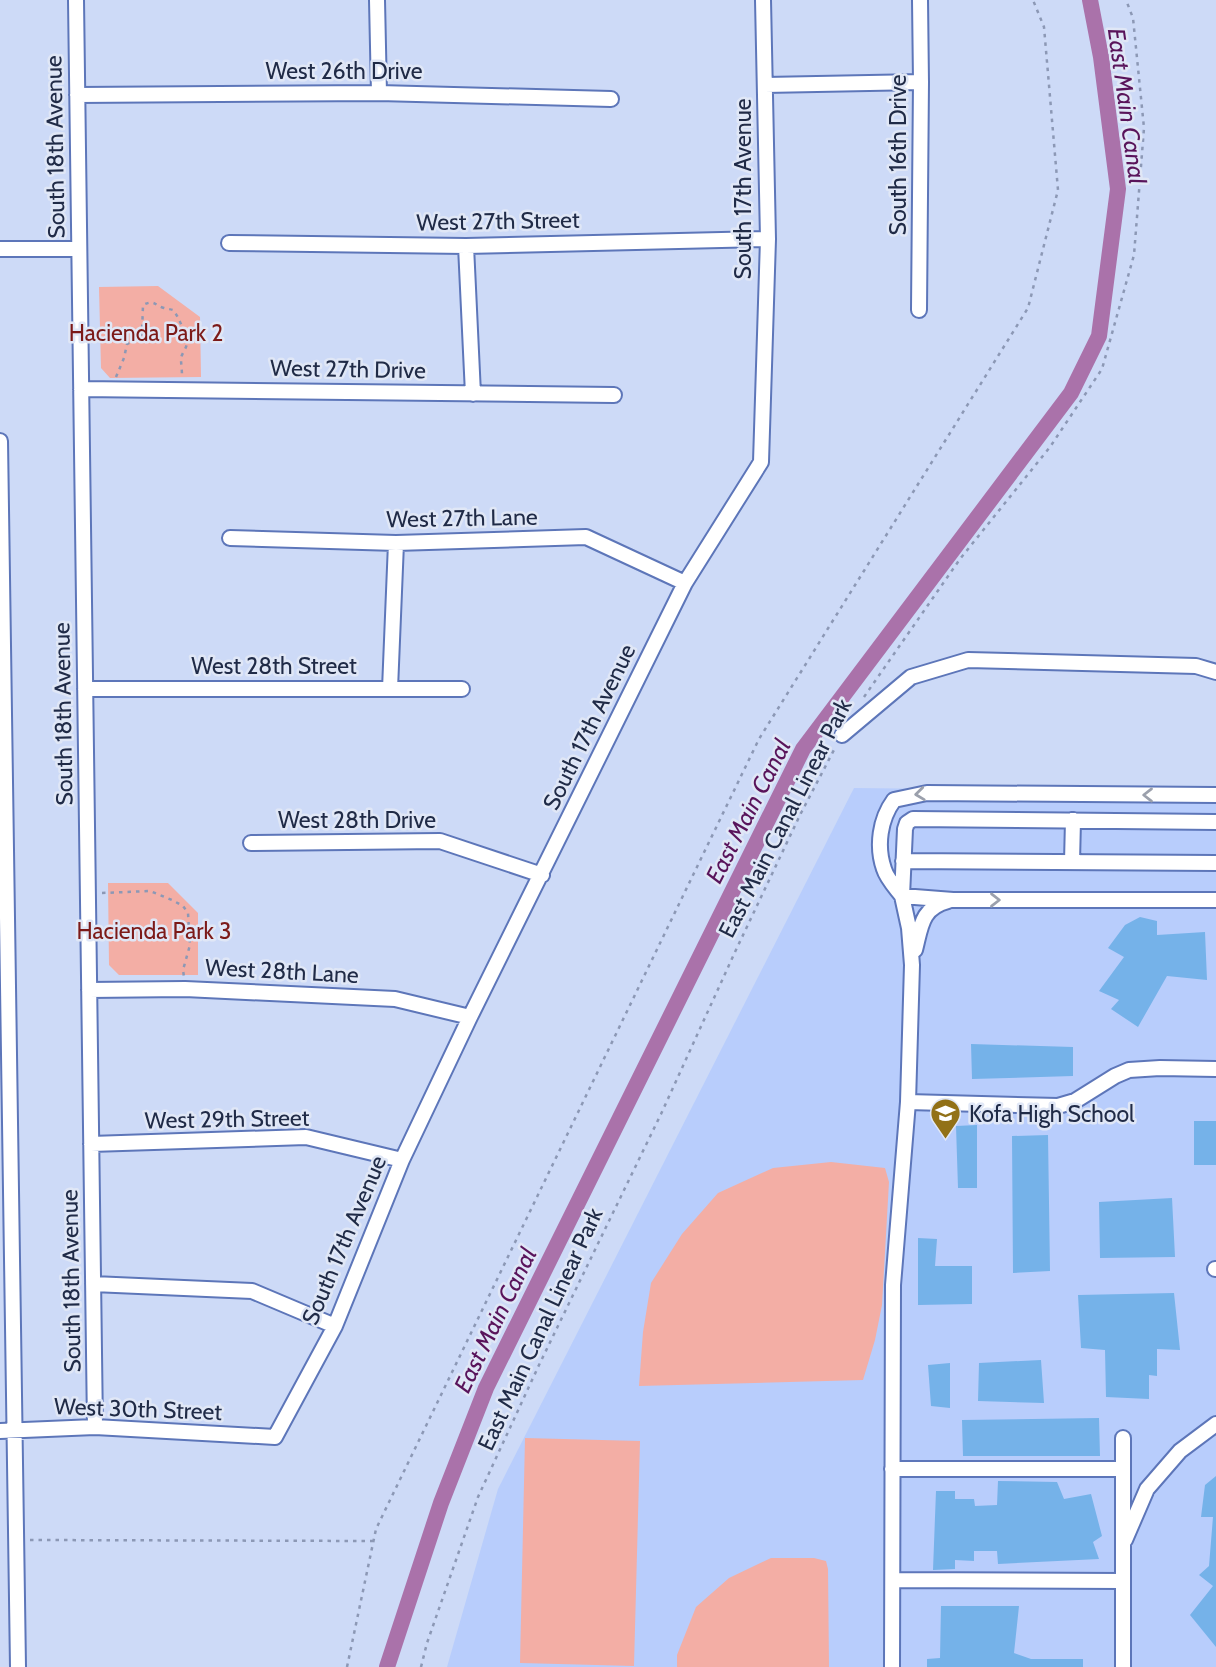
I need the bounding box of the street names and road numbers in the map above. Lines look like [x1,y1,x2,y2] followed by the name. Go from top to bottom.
[39,55,71,239] street label: South 18th Avenue
[265,57,423,85] street label: West 26th Drive
[884,74,912,236] street label: South 16th Drive
[729,98,757,279] street label: South 17th Avenue
[416,206,580,236] street label: West 27th Street
[270,354,426,384] street label: West 27th Drive
[386,503,538,533] street label: West 27th Lane
[47,622,79,806] street label: South 18th Avenue
[537,639,641,814] street label: South 17th Avenue
[191,652,357,680] street label: West 28th Street
[713,693,858,942] street label: East Main Canal Linear Park
[278,806,436,834] street label: West 28th Drive
[205,953,360,989] street label: West 28th Lane
[144,1104,310,1134] street label: West 29th Street
[296,1151,392,1329] street label: South 17th Avenue
[55,1189,87,1373] street label: South 18th Avenue
[471,1203,609,1455] street label: East Main Canal Linear Park
[54,1392,223,1426] street label: West 30th Street

